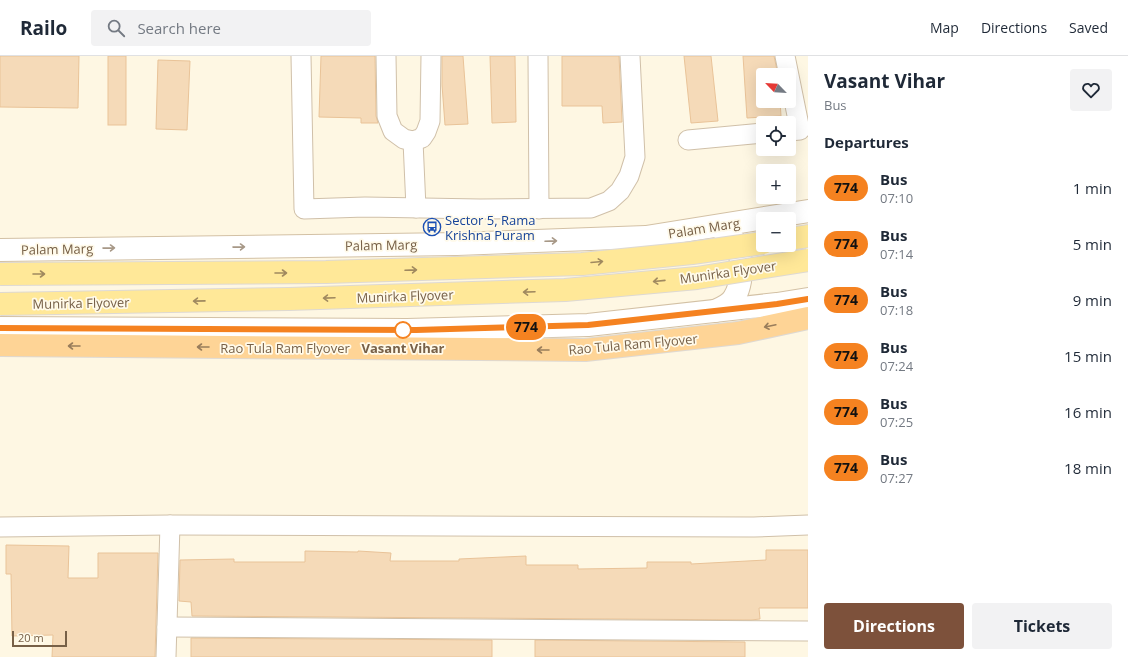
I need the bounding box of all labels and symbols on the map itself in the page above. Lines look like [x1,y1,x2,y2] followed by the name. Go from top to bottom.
[756,68,796,108] north arrow
[445,211,535,244] place label: Sector 5, Rama Krishna Puram
[667,213,741,243] street label: Palam Marg
[422,217,442,237] bus stop icon: Sector 5, Rama Krishna Puram
[345,235,417,255] street label: Palam Marg
[544,237,557,245] one-way arrow
[21,239,93,259] street label: Palam Marg
[232,243,245,251] one-way arrow
[102,244,115,252] one-way arrow
[679,256,778,288] street label: Munirka Flyover
[590,259,603,266] one-way arrow
[404,266,417,273] one-way arrow
[274,269,287,277] one-way arrow
[32,270,45,278] one-way arrow
[652,278,665,285] one-way arrow
[356,285,455,307] street label: Munirka Flyover
[523,288,536,295] one-way arrow
[32,293,130,313] street label: Munirka Flyover
[323,294,336,302] one-way arrow
[193,297,206,305] one-way arrow
[503,314,549,340] line badge: 774
[394,321,412,339] marker: Vasant Vihar
[764,323,777,331] one-way arrow
[568,329,699,359] street label: Rao Tula Ram Flyover
[220,339,350,357] street label: Rao Tula Ram Flyover
[362,339,445,357] place label: Vasant Vihar
[68,342,81,350] one-way arrow
[197,344,210,351] one-way arrow
[537,346,550,354] one-way arrow
[12,629,67,648] scale bar

